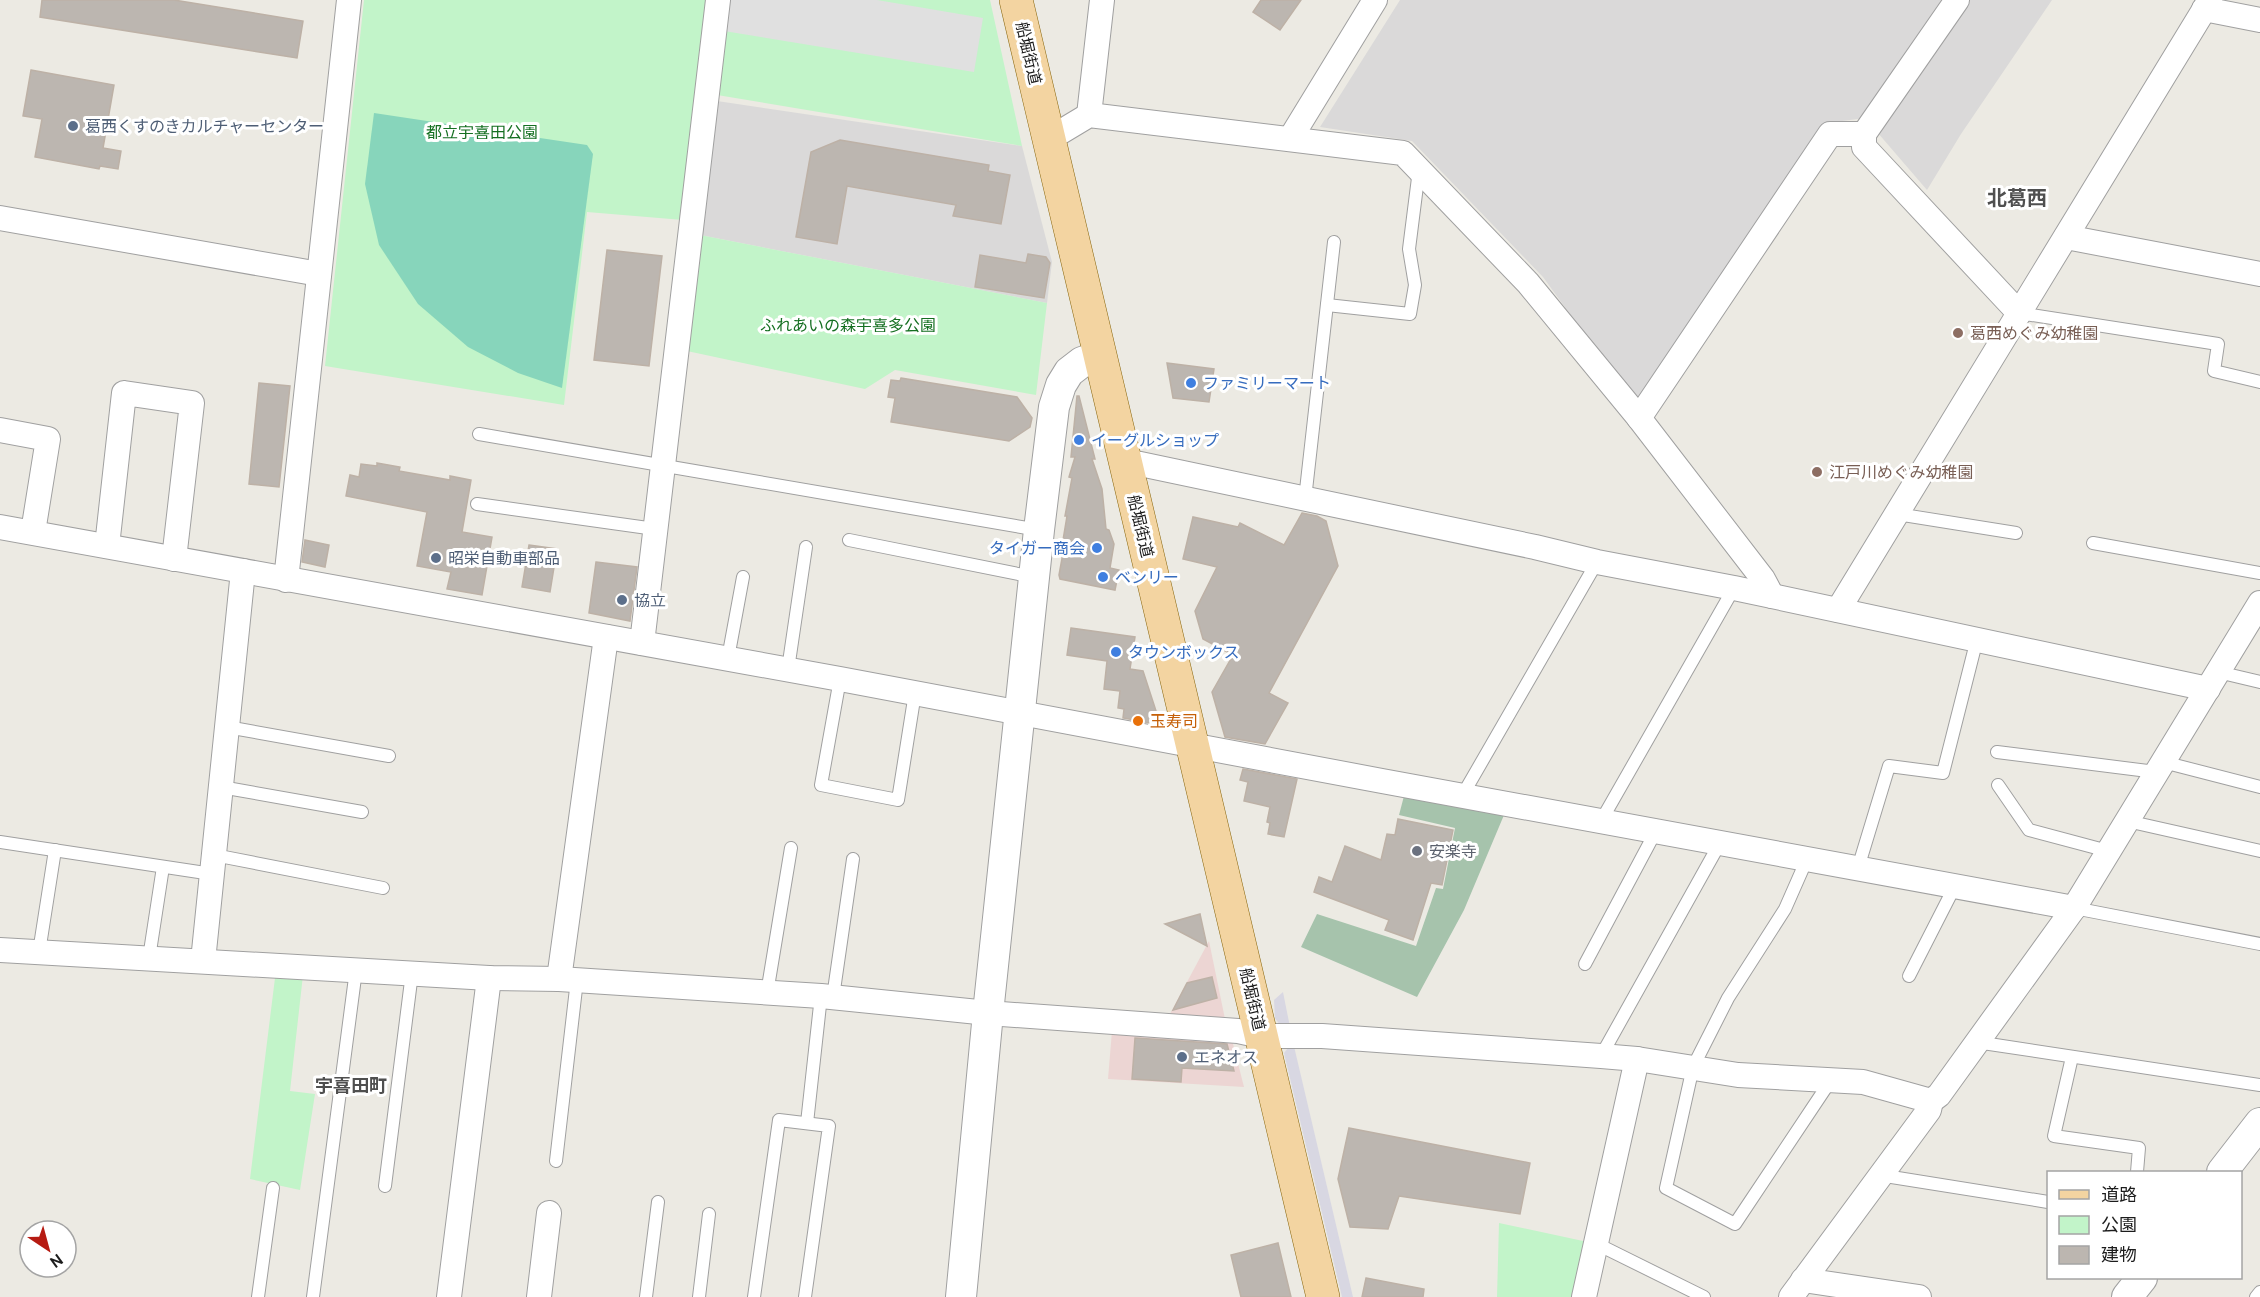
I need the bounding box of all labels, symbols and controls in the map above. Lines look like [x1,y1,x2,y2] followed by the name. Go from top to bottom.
[1012,20,1045,86] street label: 船堀街道
[85,117,324,136] place label: 葛西くすのきカルチャーセンター
[66,119,80,133] marker: 葛西くすのきカルチャーセンター
[426,123,538,142] park label: 都立宇喜田公園
[1987,186,2047,210] district label: 北葛西
[760,316,936,335] park label: ふれあいの森宇喜多公園
[1970,324,2098,343] place label: 葛西めぐみ幼稚園
[1951,326,1965,340] marker: 葛西めぐみ幼稚園
[1203,374,1331,393] place label: ファミリーマート
[1184,376,1198,390] marker: ファミリーマート
[1091,431,1219,450] place label: イーグルショップ
[1072,433,1086,447] marker: イーグルショップ
[1829,463,1973,482] place label: 江戸川めぐみ幼稚園
[1810,465,1824,479] marker: 江戸川めぐみ幼稚園
[1124,493,1157,559] street label: 船堀街道
[989,539,1085,558] place label: タイガー商会
[1090,541,1104,555] marker: タイガー商会
[448,549,560,568] place label: 昭栄自動車部品
[429,551,443,565] marker: 昭栄自動車部品
[1115,568,1179,587] place label: ベンリー
[1096,570,1110,584] marker: ベンリー
[634,591,666,610] place label: 協立
[615,593,629,607] marker: 協立
[1128,643,1240,662] place label: タウンボックス
[1109,645,1123,659] marker: タウンボックス
[1150,712,1198,731] place label: 玉寿司
[1131,714,1145,728] marker: 玉寿司
[1429,842,1477,861] place label: 安楽寺
[1410,844,1424,858] marker: 安楽寺
[1236,966,1269,1032] street label: 船堀街道
[1194,1048,1258,1067] place label: エネオス
[1175,1050,1189,1064] marker: エネオス
[315,1075,387,1097] district label: 宇喜田町
[2047,1171,2242,1279] legend
[2101,1184,2137,1206] text: 道路
[2101,1214,2137,1236] text: 公園
[18,1219,78,1279] north arrow
[2101,1244,2137,1266] text: 建物
[46,1250,67,1272] text: N

